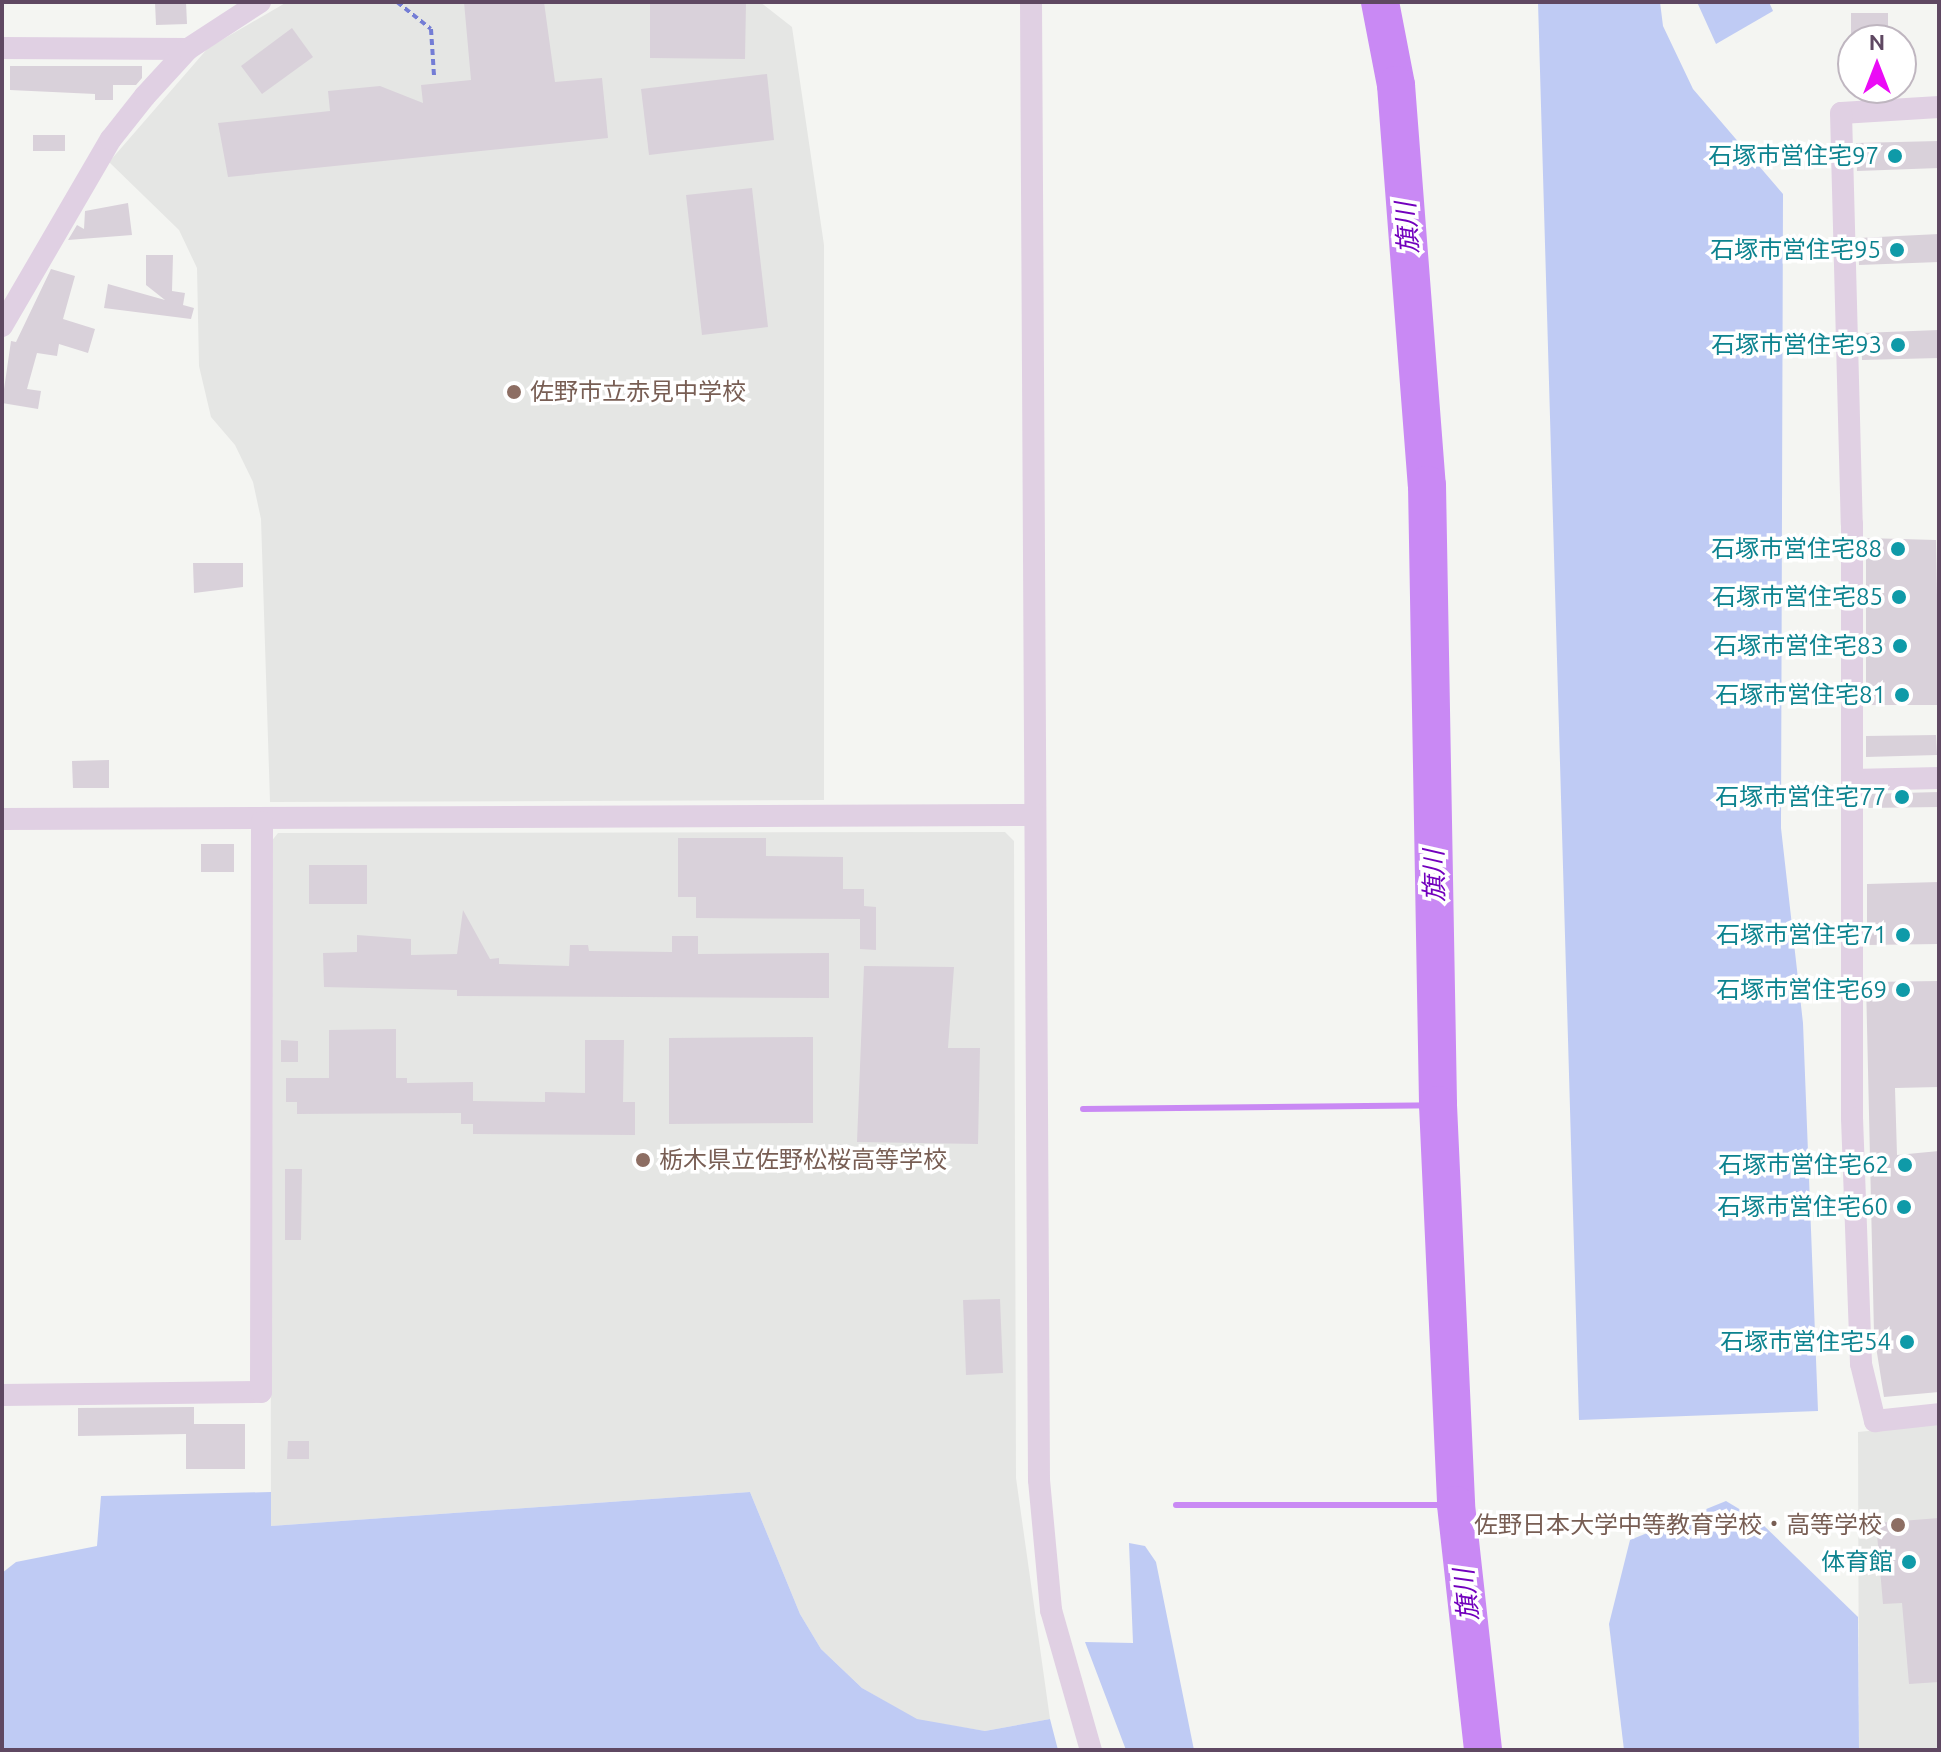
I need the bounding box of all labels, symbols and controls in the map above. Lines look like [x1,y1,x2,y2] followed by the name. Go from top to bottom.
[1837,24,1917,104] north arrow
[1869,29,1885,54] text: N
[1708,142,1879,170] place label: 石塚市営住宅97
[1886,147,1904,165] marker: 石塚市営住宅97
[1390,201,1424,255] water label: 旗川
[1710,236,1881,264] place label: 石塚市営住宅95
[1888,241,1906,259] marker: 石塚市営住宅95
[1711,331,1882,359] place label: 石塚市営住宅93
[1889,336,1907,354] marker: 石塚市営住宅93
[530,378,746,406] place label: 佐野市立赤見中学校
[505,383,523,401] marker: 佐野市立赤見中学校
[1711,535,1882,563] place label: 石塚市営住宅88
[1889,540,1907,558] marker: 石塚市営住宅88
[1712,583,1883,611] place label: 石塚市営住宅85
[1890,588,1908,606] marker: 石塚市営住宅85
[1713,632,1884,660] place label: 石塚市営住宅83
[1891,637,1909,655] marker: 石塚市営住宅83
[1715,681,1886,709] place label: 石塚市営住宅81
[1893,686,1911,704] marker: 石塚市営住宅81
[1715,783,1886,811] place label: 石塚市営住宅77
[1893,788,1911,806] marker: 石塚市営住宅77
[1418,850,1450,902] water label: 旗川
[1716,921,1887,949] place label: 石塚市営住宅71
[1894,926,1912,944] marker: 石塚市営住宅71
[1716,976,1887,1004] place label: 石塚市営住宅69
[1894,981,1912,999] marker: 石塚市営住宅69
[659,1146,947,1174] place label: 栃木県立佐野松桜高等学校
[634,1151,652,1169] marker: 栃木県立佐野松桜高等学校
[1718,1151,1889,1179] place label: 石塚市営住宅62
[1896,1156,1914,1174] marker: 石塚市営住宅62
[1717,1193,1888,1221] place label: 石塚市営住宅60
[1895,1198,1913,1216] marker: 石塚市営住宅60
[1720,1328,1891,1356] place label: 石塚市営住宅54
[1898,1333,1916,1351] marker: 石塚市営住宅54
[1474,1511,1882,1539] place label: 佐野日本大学中等教育学校・高等学校
[1889,1516,1907,1534] marker: 佐野日本大学中等教育学校・高等学校
[1821,1548,1893,1576] place label: 体育館
[1900,1553,1918,1571] marker: 体育館
[1448,1568,1484,1622] water label: 旗川

